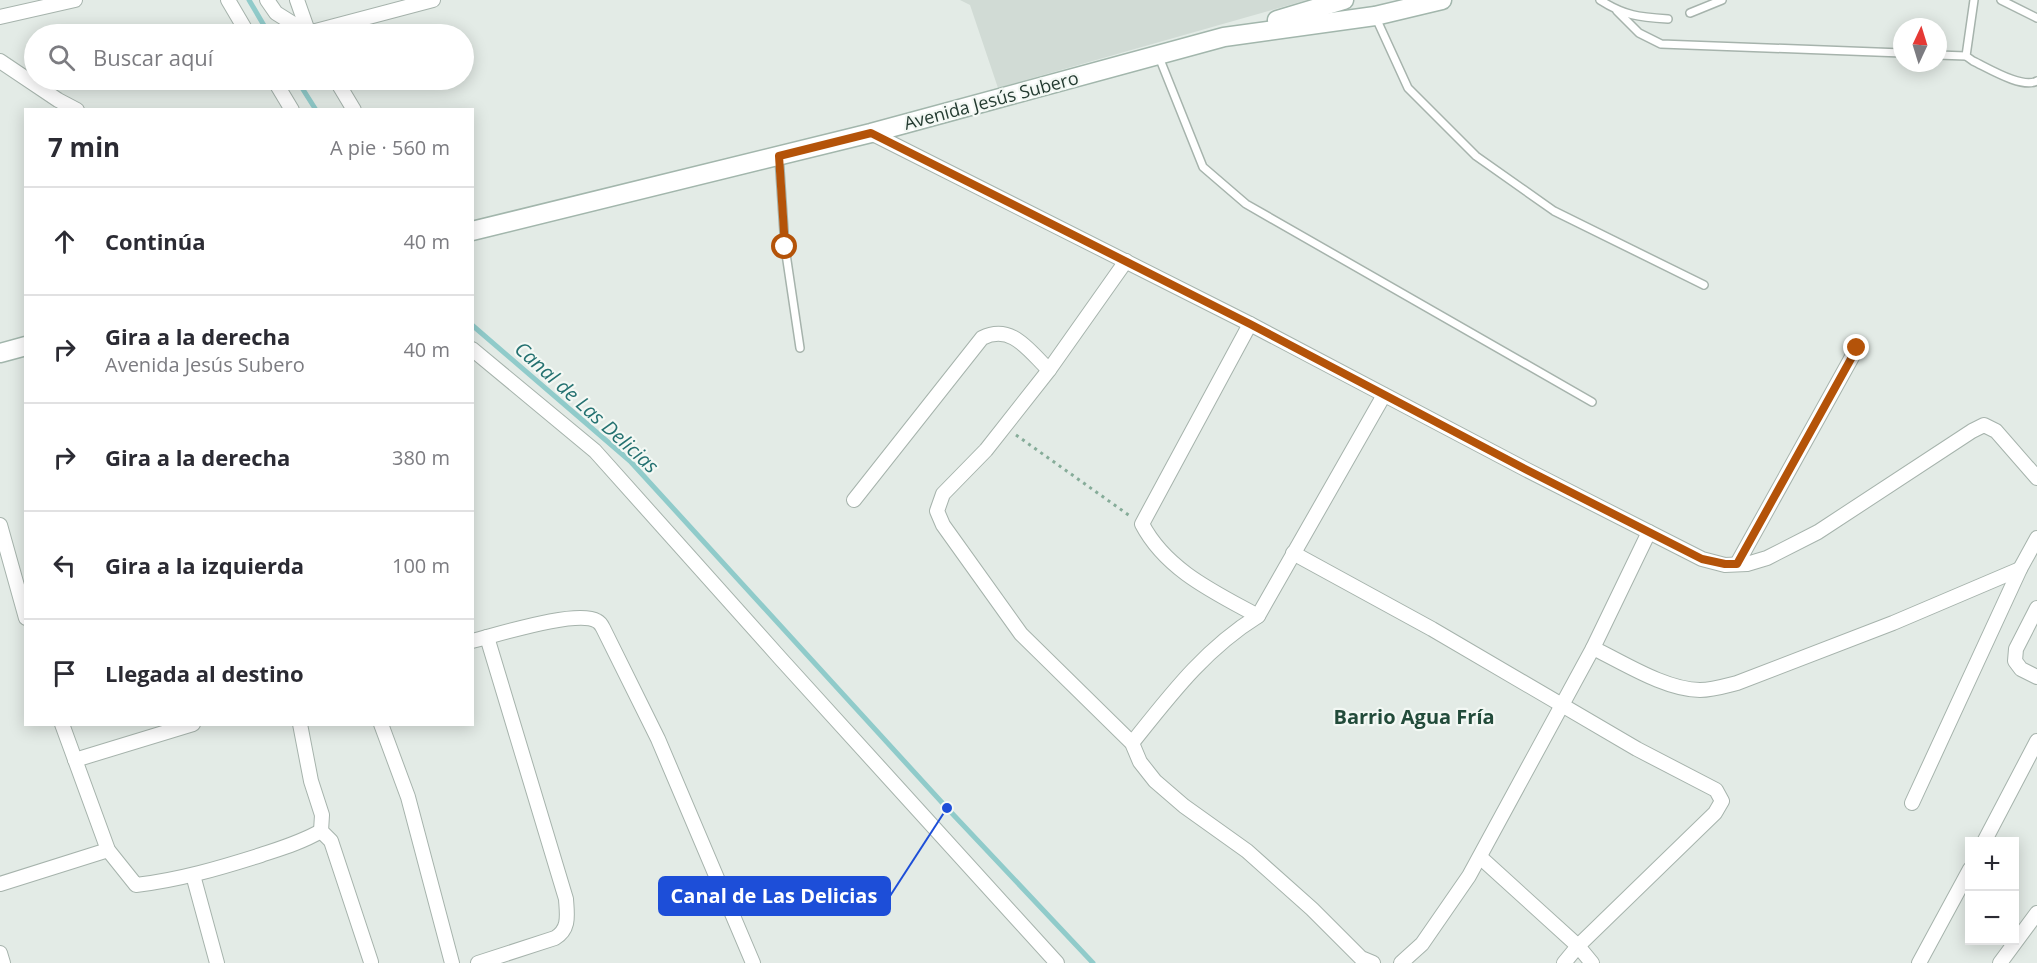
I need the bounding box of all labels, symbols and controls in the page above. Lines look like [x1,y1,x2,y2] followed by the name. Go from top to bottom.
[1893,18,1947,72] north arrow
[24,24,474,90] search box
[45,41,78,74] icon: search
[93,42,213,72] text: Buscar aquí
[901,65,1081,135] street label: Avenida Jesús Subero
[48,129,120,165] text: 7 min
[330,134,450,161] text: A pie · 560 m
[48,225,81,258] icon: ahead
[105,226,206,256] text: Continúa
[403,228,450,255] text: 40 m
[771,233,797,259] route start
[105,321,290,351] text: Gira a la derecha
[48,333,81,366] icon: right
[1843,334,1869,360] route end
[509,335,665,479] water label: Canal de Las Delicias
[403,336,450,363] text: 40 m
[105,351,305,378] text: Avenida Jesús Subero
[48,441,81,474] icon: right
[105,442,290,472] text: Gira a la derecha
[392,444,450,471] text: 380 m
[48,549,81,582] icon: left
[105,550,304,580] text: Gira a la izquierda
[392,552,450,579] text: 100 m
[48,657,81,690] icon: arrive
[105,658,304,688] text: Llegada al destino
[1333,703,1495,730] district label: Barrio Agua Fría
[1965,837,2019,945] map controls
[1965,837,2019,891] button: +
[659,877,890,915] callout: Canal de Las Delicias
[671,882,877,909] text: Canal de Las Delicias
[1965,891,2019,945] button: −

